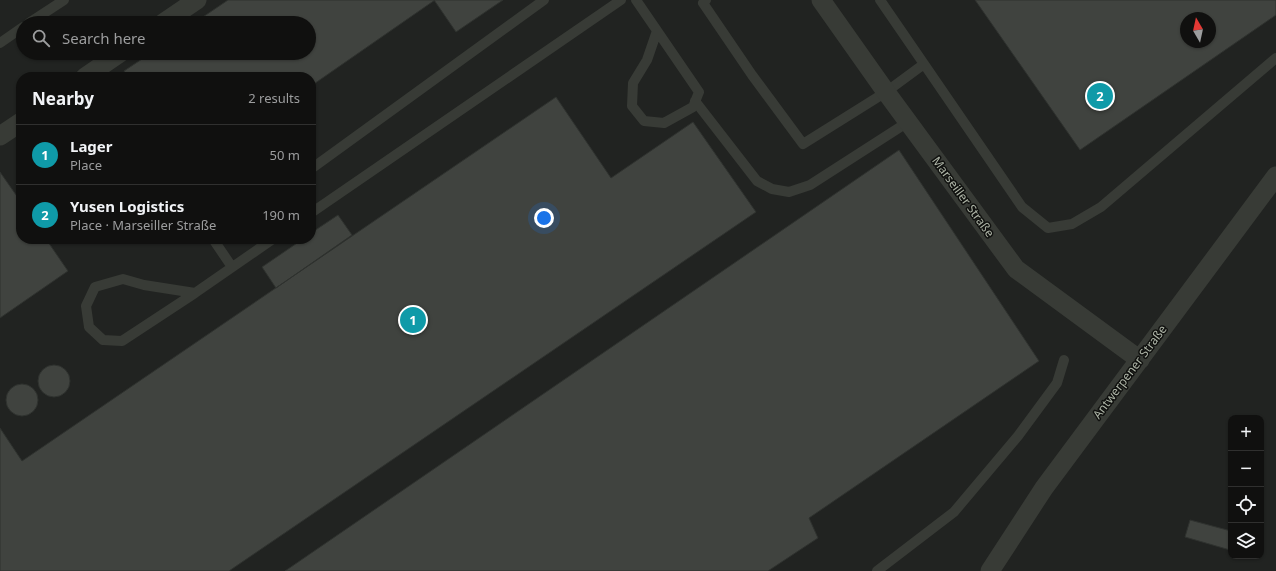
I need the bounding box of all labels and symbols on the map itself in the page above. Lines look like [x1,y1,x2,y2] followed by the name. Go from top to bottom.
[1180,12,1216,48] north arrow
[1087,81,1113,111] pin: 2
[928,153,999,241] street label: Marseiller Straße
[534,208,554,228] your location
[400,305,426,335] pin: 1
[1089,321,1171,422] street label: Antwerpener Straße

